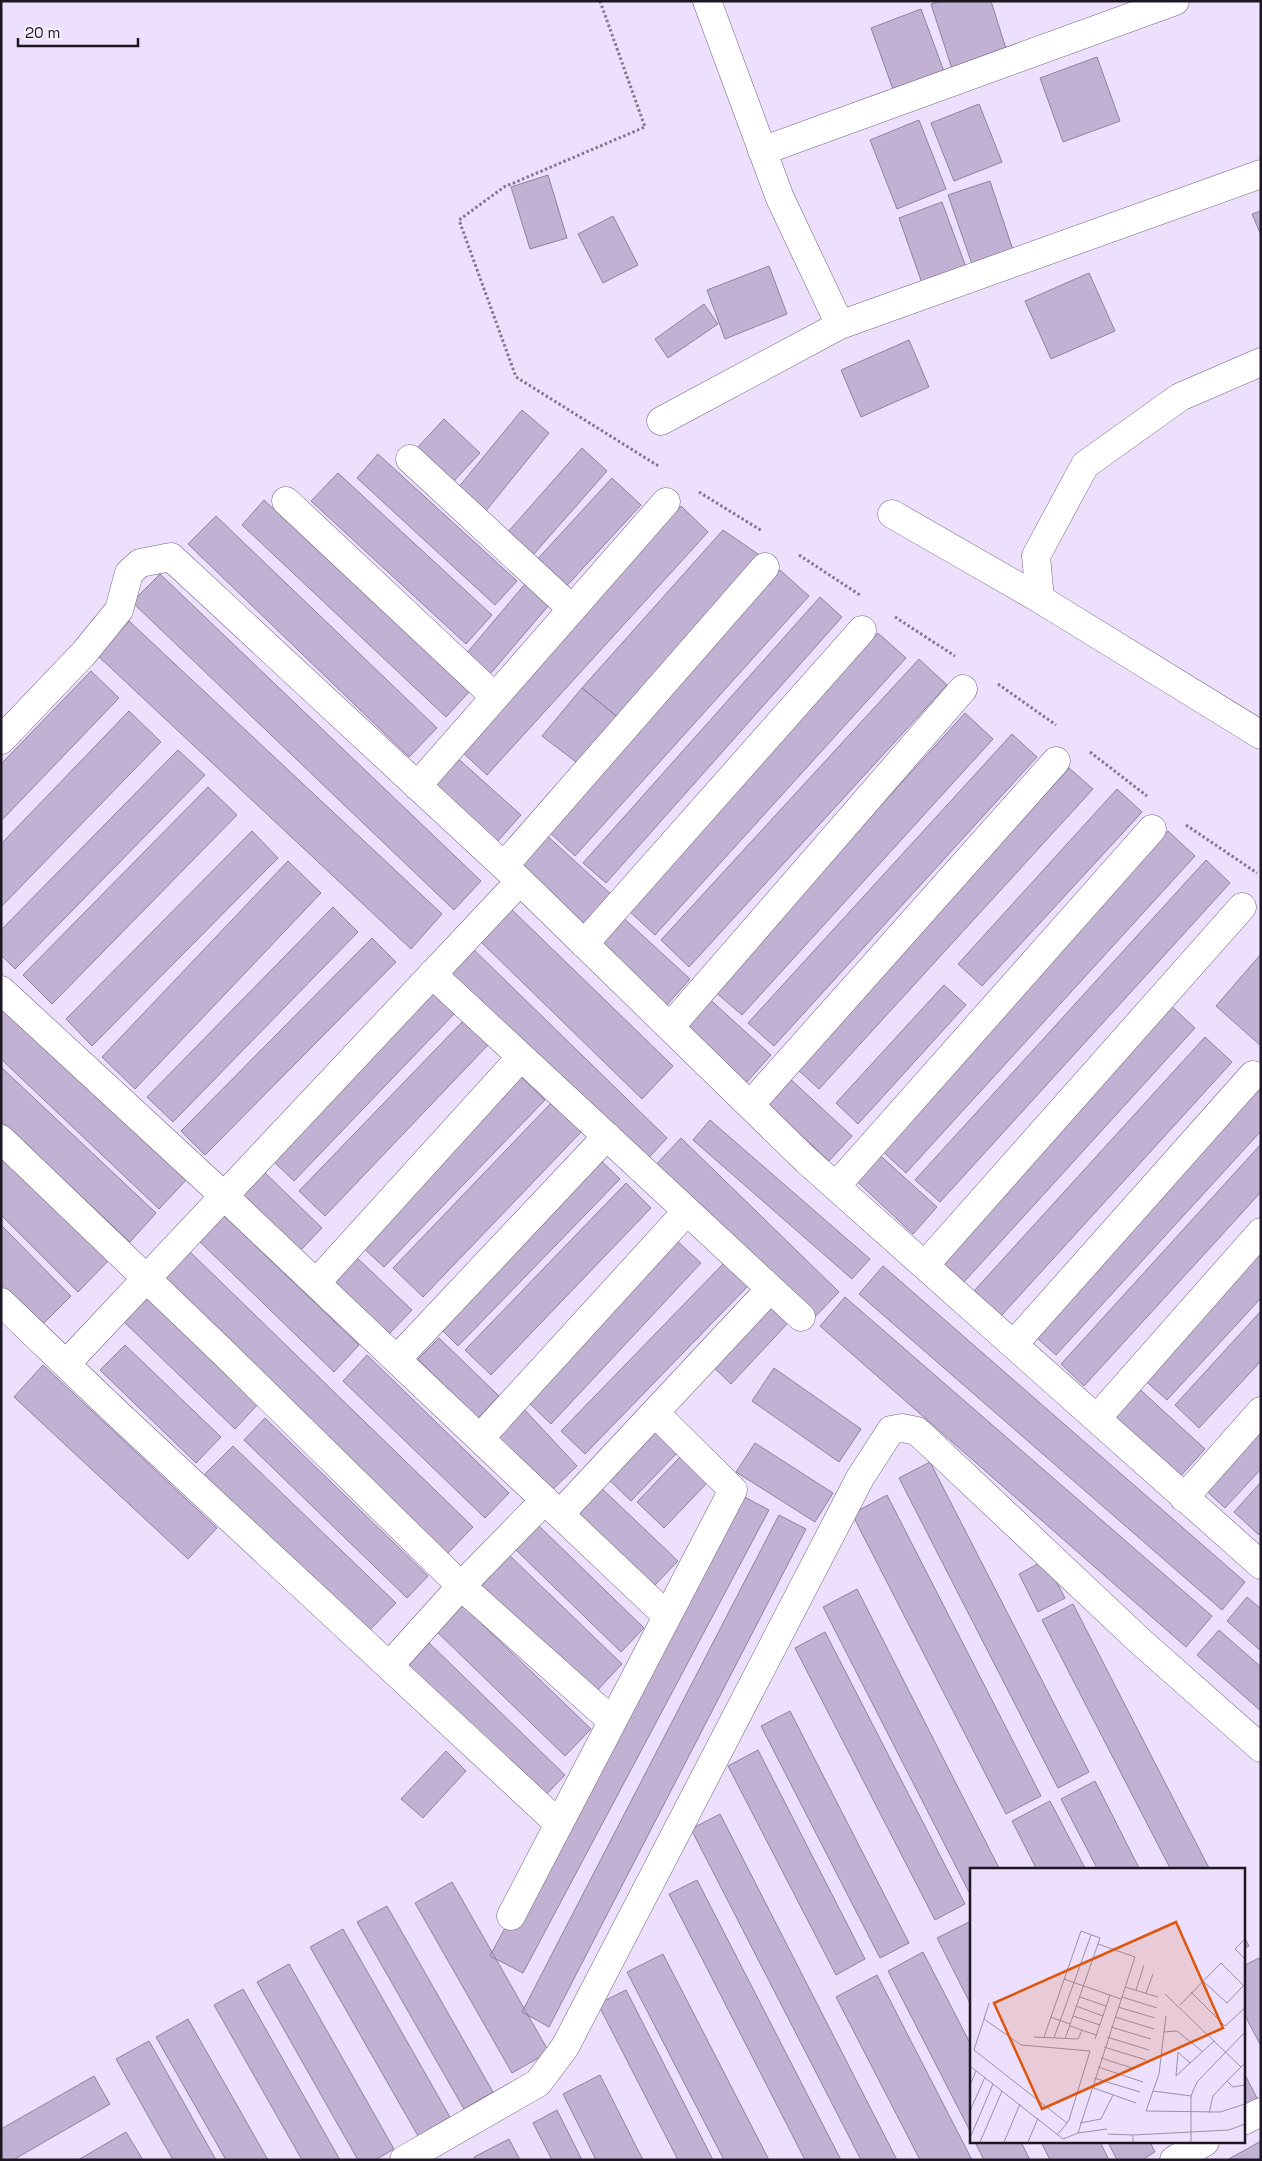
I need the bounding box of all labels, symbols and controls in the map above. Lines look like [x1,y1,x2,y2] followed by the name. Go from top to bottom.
[18,15,138,47] scale bar
[25,23,60,42] text: 20 m
[970,1868,1244,2144] inset map

